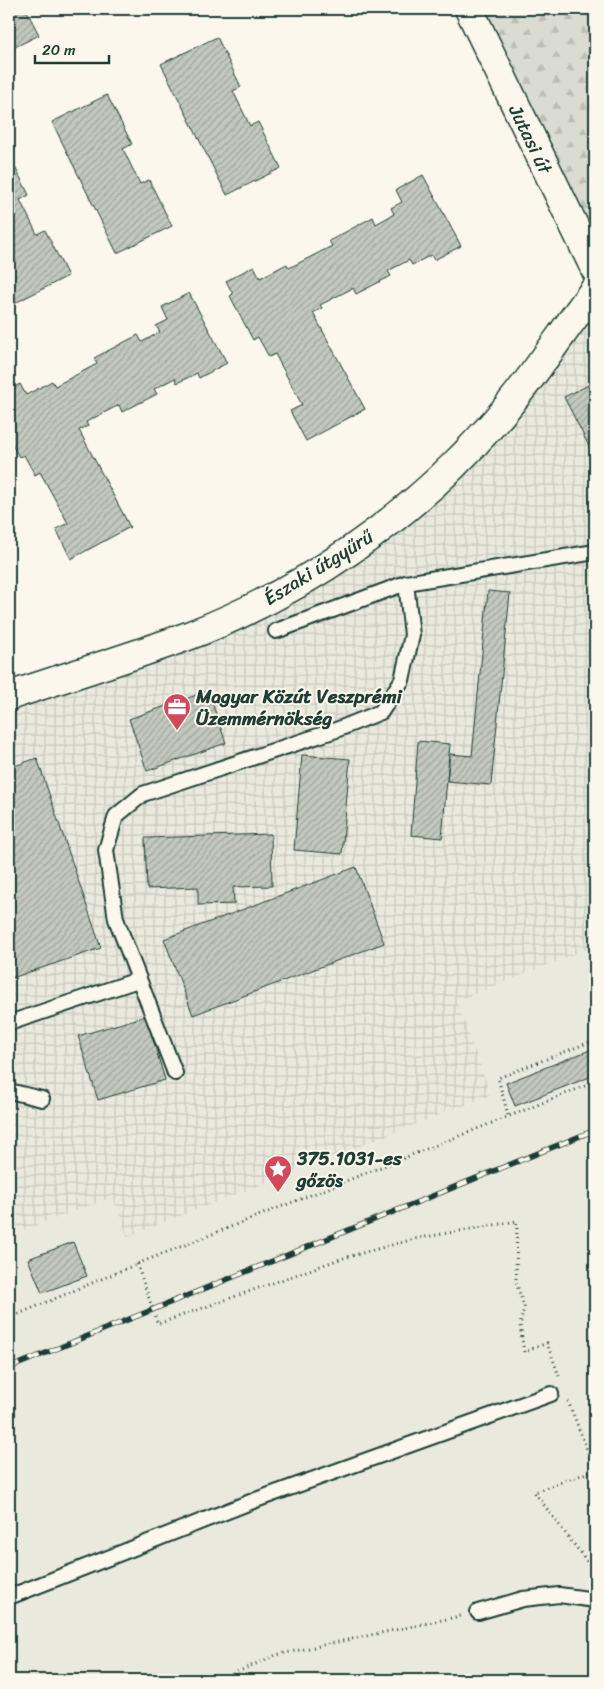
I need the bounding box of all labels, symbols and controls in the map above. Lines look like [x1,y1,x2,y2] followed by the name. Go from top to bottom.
[35,32,109,64] scale bar
[42,37,76,63] text: 20 m
[499,98,562,181] street label: Jutasi út
[257,520,380,614] street label: Északi útgyűrű
[195,680,403,735] place label: Magyar Közút Veszprémi Üzemmérnökség
[162,692,192,731] office icon: Magyar Közút Veszprémi Üzemmérnökség
[295,1142,403,1197] place label: 375.1031-es gőzös
[263,1154,293,1193] place icon: 375.1031-es gőzös

